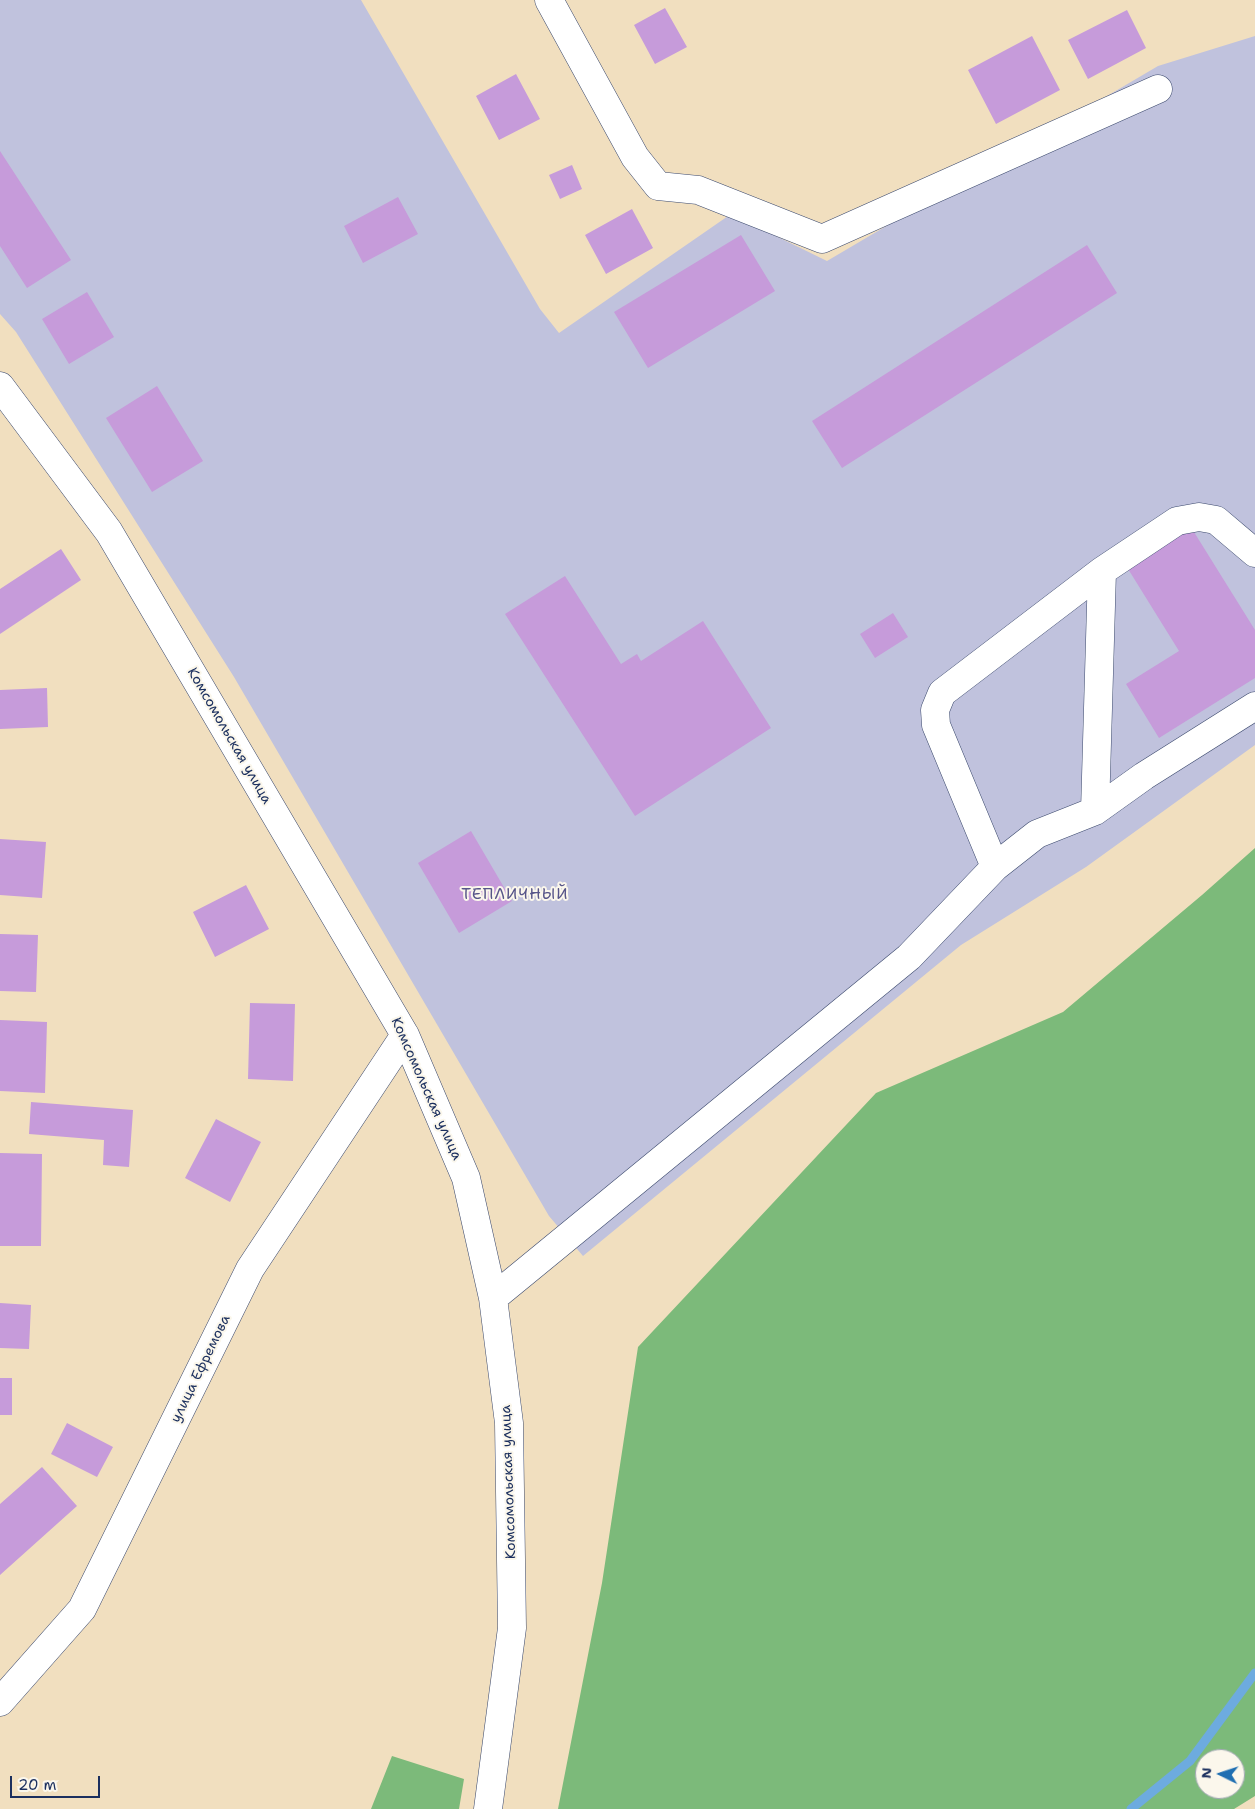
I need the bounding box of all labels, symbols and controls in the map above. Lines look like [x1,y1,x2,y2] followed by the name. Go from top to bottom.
[183,665,275,807] street label: Комсомольская улица
[460,885,570,905] district label: ТЕПЛИЧНЫЙ
[387,1015,465,1163] street label: Комсомольская улица
[168,1312,234,1426] street label: улица Ефремова
[498,1405,520,1559] street label: Комсомольская улица
[1195,1749,1245,1799] north arrow
[12,1766,102,1798] scale bar
[1197,1767,1215,1779] text: N
[18,1775,57,1795] text: 20 m

